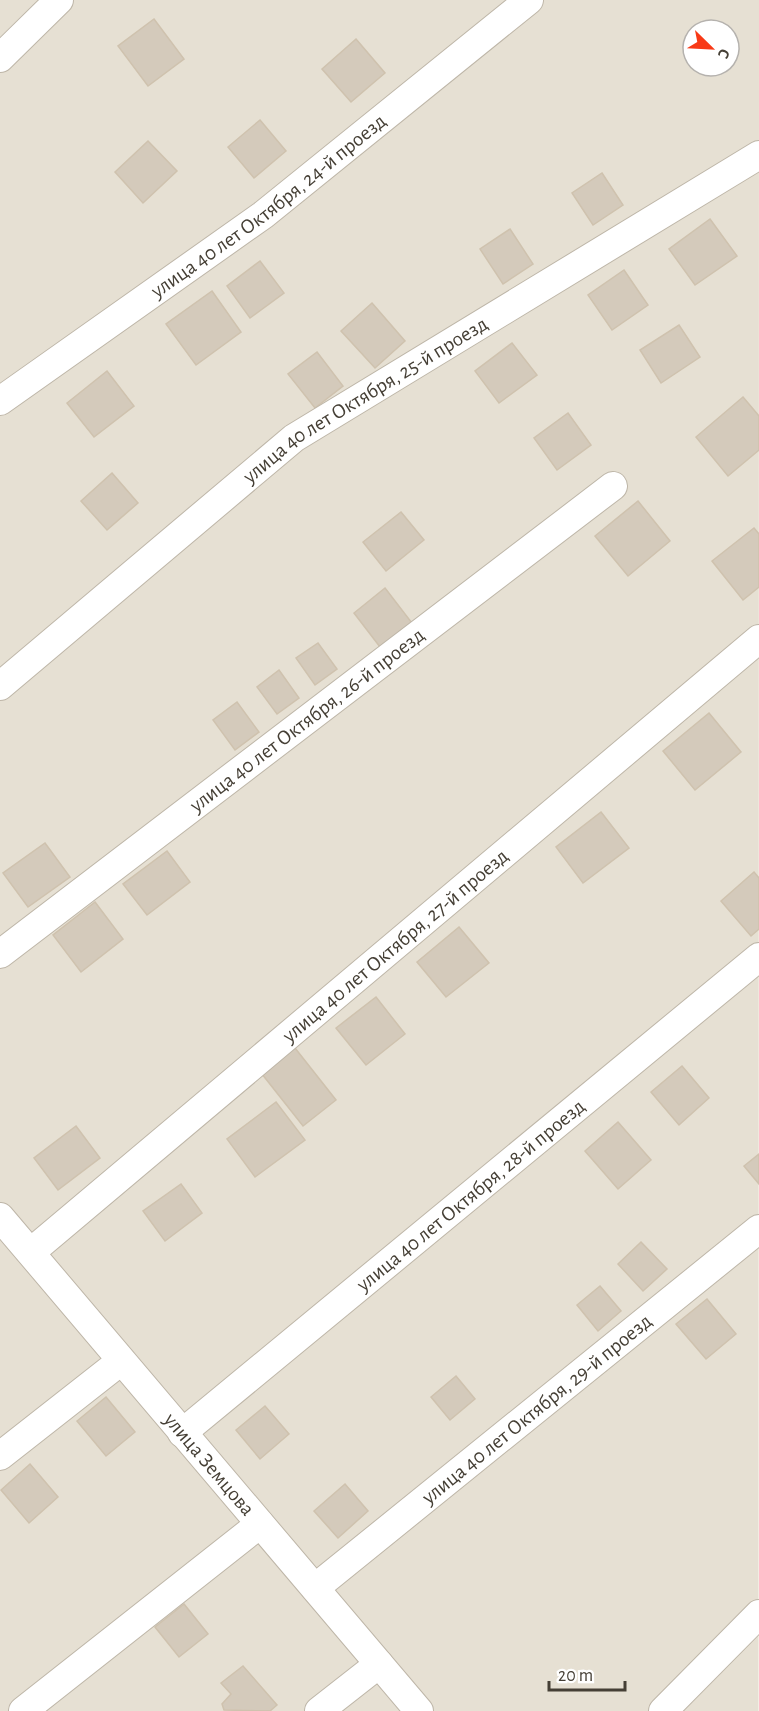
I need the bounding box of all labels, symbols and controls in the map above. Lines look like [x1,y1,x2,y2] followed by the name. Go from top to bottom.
[681,18,741,78] north arrow
[715,46,733,61] text: С
[146,110,390,302] street label: улица 40 лет Октября, 24-й проезд
[238,312,491,488] street label: улица 40 лет Октября, 25-й проезд
[185,624,428,816] street label: улица 40 лет Октября, 26-й проезд
[277,845,512,1047] street label: улица 40 лет Октября, 27-й проезд
[352,1095,589,1296] street label: улица 40 лет Октября, 28-й проезд
[417,1310,656,1508] street label: улица 40 лет Октября, 29-й проезд
[160,1408,259,1520] street label: улица Земцова
[549,1654,626,1692] scale bar
[558,1667,593,1685] text: 20 m

